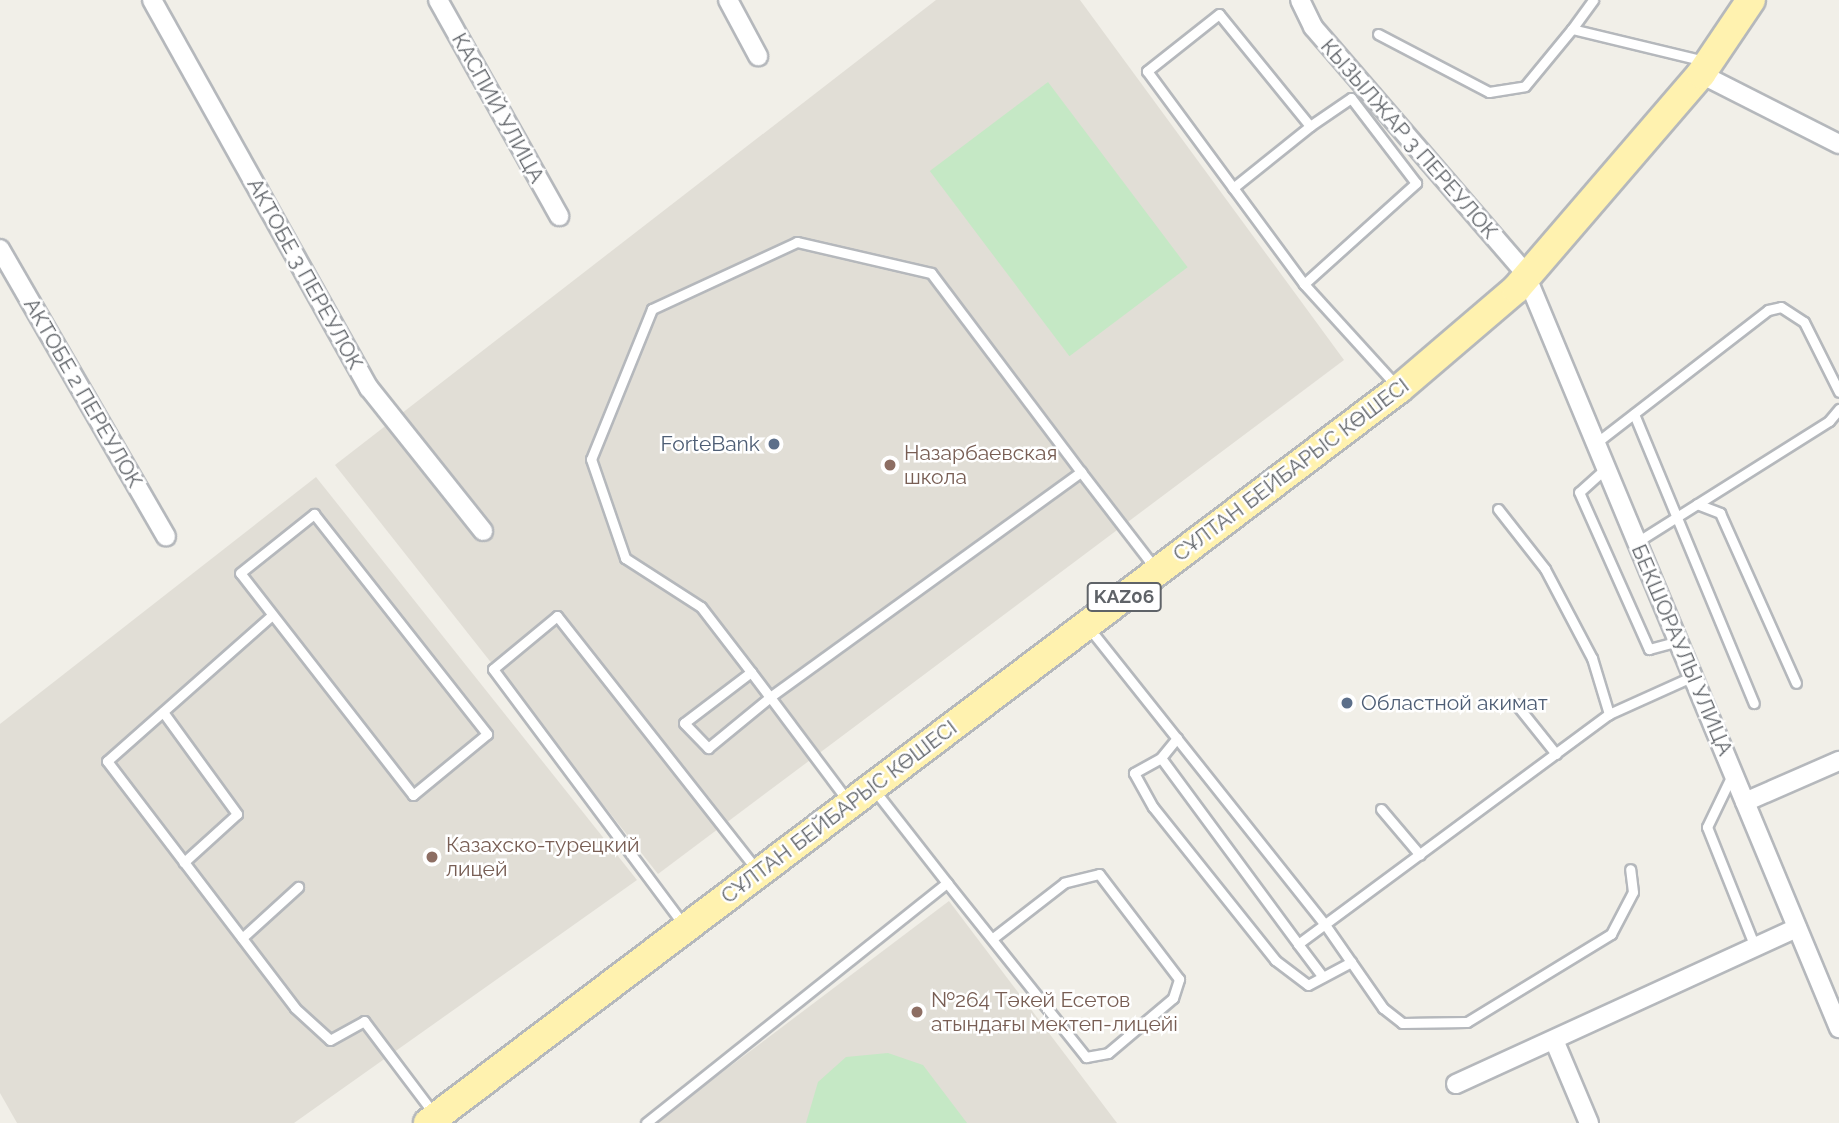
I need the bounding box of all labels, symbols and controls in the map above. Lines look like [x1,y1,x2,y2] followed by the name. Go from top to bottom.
[446,29,550,187] street label: КАСПИЙ УЛИЦА
[1315,34,1503,244] street label: КЫЗЫЛЖАР 3 ПЕРЕУЛОК
[242,174,368,374] street label: АКТОБЕ 3 ПЕРЕУЛОК
[18,294,148,492] street label: АКТОБЕ 2 ПЕРЕУЛОК
[1168,373,1414,567] street label: СҰЛТАН БЕЙБАРЫС КӨШЕСІ
[661,431,760,457] place label: ForteBank
[766,436,782,452] marker: ForteBank
[904,440,1057,490] place label: Назарбаевская школа
[882,457,898,473] marker: Назарбаевская школа
[1626,541,1738,759] street label: БЕКШОРАУЛЫ УЛИЦА
[1086,582,1162,612] road number: KAZ06
[1361,690,1548,716] place label: Областной акимат
[1339,695,1355,711] marker: Областной акимат
[716,715,962,909] street label: СҰЛТАН БЕЙБАРЫС КӨШЕСІ
[446,832,640,882] place label: Казахско-турецкий лицей
[424,849,440,865] marker: Казахско-турецкий лицей
[931,987,1178,1037] place label: №264 Тәкей Есетов атындағы мектеп-лицейі
[909,1004,925,1020] marker: №264 Тәкей Есетов атындағы мектеп-лицейі

